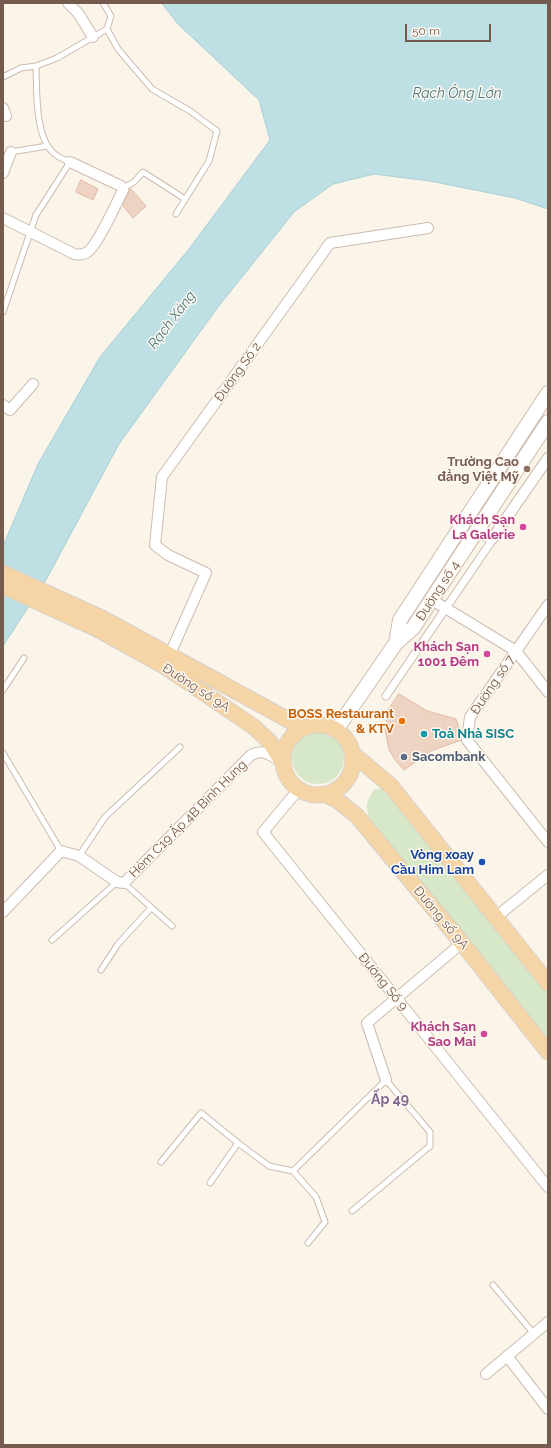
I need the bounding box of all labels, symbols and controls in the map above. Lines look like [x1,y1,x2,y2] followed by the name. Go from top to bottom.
[407,16,493,42] scale bar
[412,24,440,38] text: 50 m
[412,86,502,102] water label: Rạch Ông Lớn
[145,288,199,352] water label: Rạch Xáng
[211,339,265,405] street label: Đường Số 2
[438,454,519,485] place label: Trường Cao đẳng Việt Mỹ
[522,464,532,474] marker: Trường Cao đẳng Việt Mỹ
[449,512,515,543] place label: Khách Sạn La Galerie
[518,522,528,532] marker: Khách Sạn La Galerie
[413,558,463,624] street label: Đường số 4
[413,639,479,670] place label: Khách Sạn 1001 Đêm
[482,649,492,659] marker: Khách Sạn 1001 Đêm
[468,652,518,718] street label: Đường số 7
[159,660,233,716] street label: Đường số 9A
[288,706,394,737] place label: BOSS Restaurant & KTV
[397,716,407,726] marker: BOSS Restaurant & KTV
[432,726,514,742] place label: Toà Nhà SISC
[419,729,429,739] marker: Toà Nhà SISC
[412,749,485,765] place label: Sacombank
[399,752,409,762] marker: Sacombank
[126,757,250,881] street label: Hẻm C19 Ấp 4B Bình Hưng
[391,847,474,878] place label: Vòng xoay Cầu Him Lam
[477,857,487,867] marker: Vòng xoay Cầu Him Lam
[410,883,472,953] street label: Đường số 9A
[355,950,411,1014] street label: Đường Số 9
[410,1019,476,1050] place label: Khách Sạn Sao Mai
[479,1029,489,1039] marker: Khách Sạn Sao Mai
[371,1092,409,1108] district label: Ấp 49

